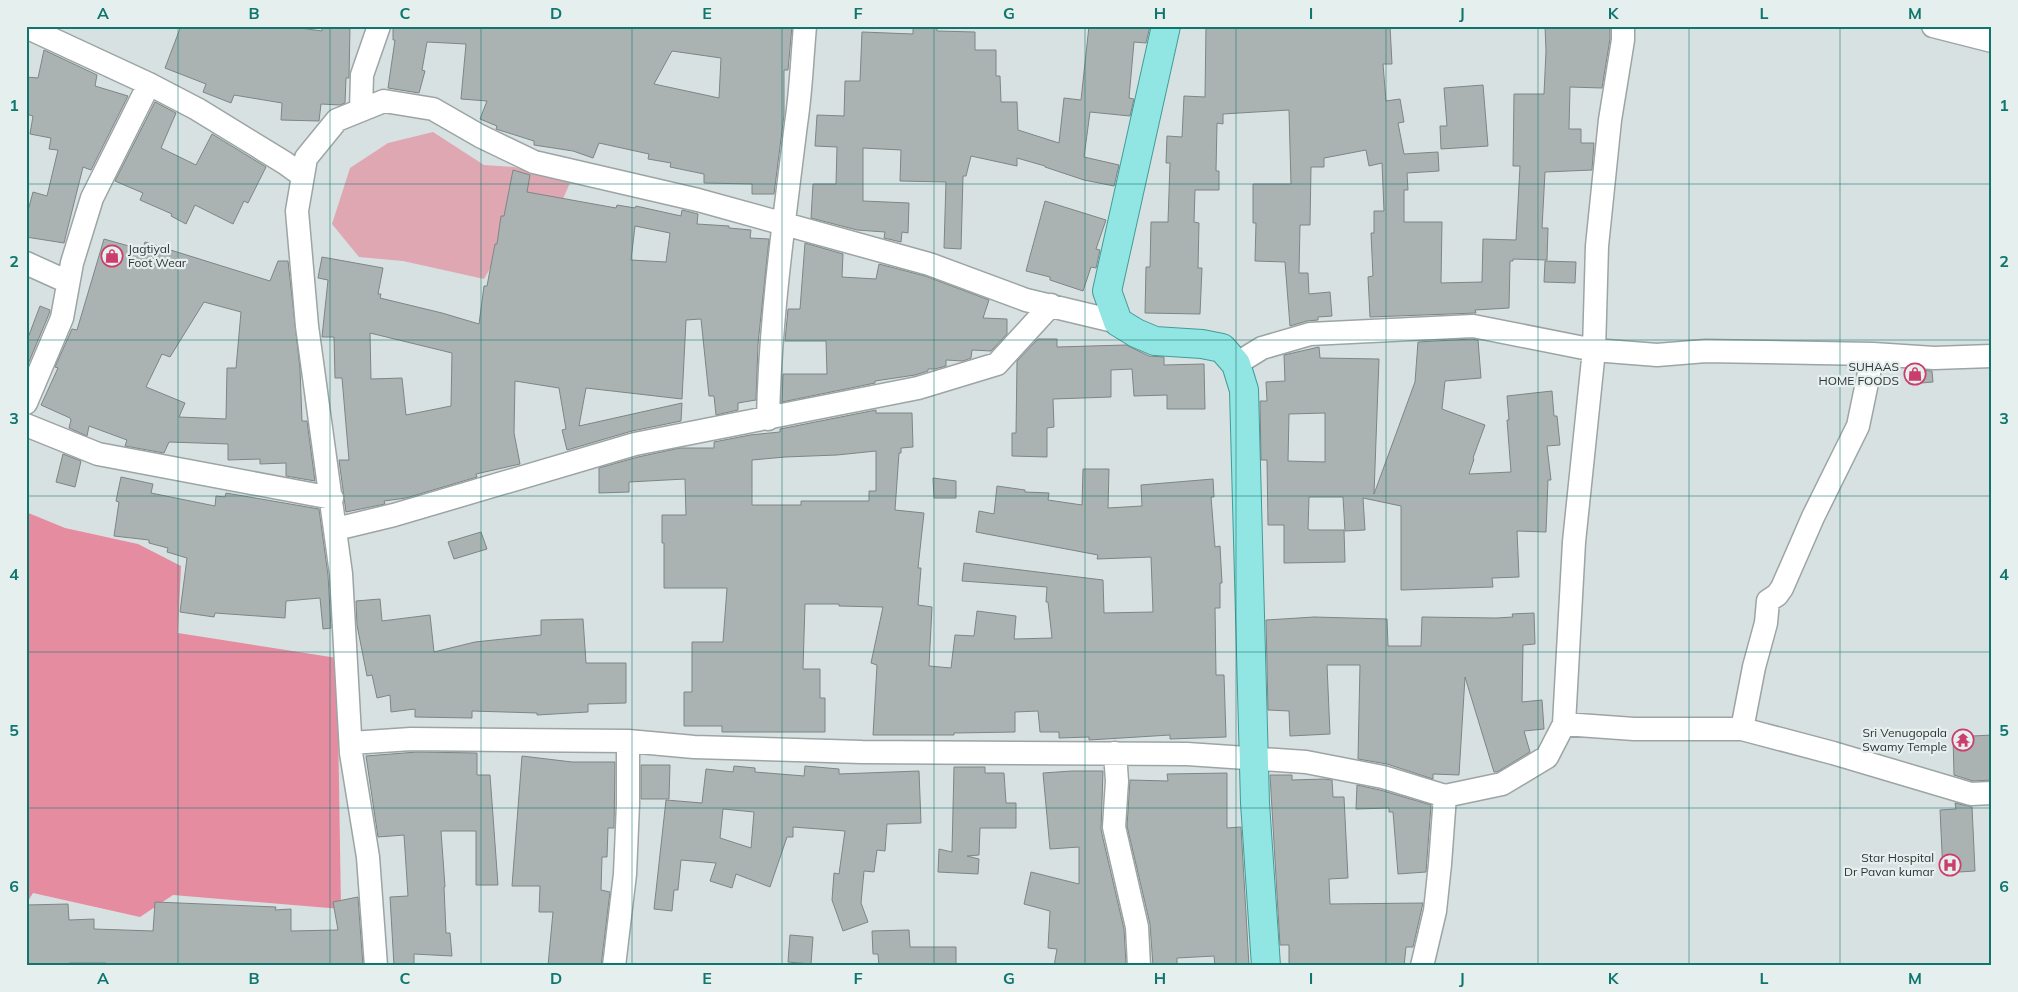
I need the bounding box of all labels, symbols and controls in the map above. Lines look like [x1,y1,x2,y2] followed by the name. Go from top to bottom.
[97,3,109,23] text: A
[248,3,260,23] text: B
[400,3,411,23] text: C
[550,3,562,23] text: D
[702,3,712,23] text: E
[853,3,863,23] text: F
[1003,3,1015,23] text: G
[1154,3,1166,23] text: H
[1309,3,1313,23] text: I
[1459,3,1465,23] text: J
[1608,3,1620,23] text: K
[1760,3,1769,23] text: L
[1908,3,1922,23] text: M
[9,95,19,115] text: 1
[1999,95,2009,115] text: 1
[128,241,187,270] place label: Jagtiyal Foot Wear
[100,244,124,268] shop icon: Jagtiyal Foot Wear
[9,251,19,271] text: 2
[1999,251,2009,271] text: 2
[1819,359,1899,388] place label: SUHAAS HOME FOODS
[1903,362,1927,386] shop icon: SUHAAS HOME FOODS
[9,408,19,428] text: 3
[1999,408,2009,428] text: 3
[9,564,19,584] text: 4
[1999,564,2009,584] text: 4
[9,720,19,740] text: 5
[1999,720,2009,740] text: 5
[1862,725,1947,754] place label: Sri Venugopala Swamy Temple
[1951,728,1975,752] temple icon: Sri Venugopala Swamy Temple
[1844,850,1935,879] place label: Star Hospital Dr Pavan kumar
[1938,853,1962,877] hospital icon: Star Hospital Dr Pavan kumar
[9,876,19,896] text: 6
[1999,876,2009,896] text: 6
[97,968,109,988] text: A
[248,968,260,988] text: B
[400,968,411,988] text: C
[550,968,562,988] text: D
[702,968,712,988] text: E
[853,968,863,988] text: F
[1003,968,1015,988] text: G
[1154,968,1166,988] text: H
[1309,968,1313,988] text: I
[1459,968,1465,988] text: J
[1608,968,1620,988] text: K
[1760,968,1769,988] text: L
[1908,968,1922,988] text: M

